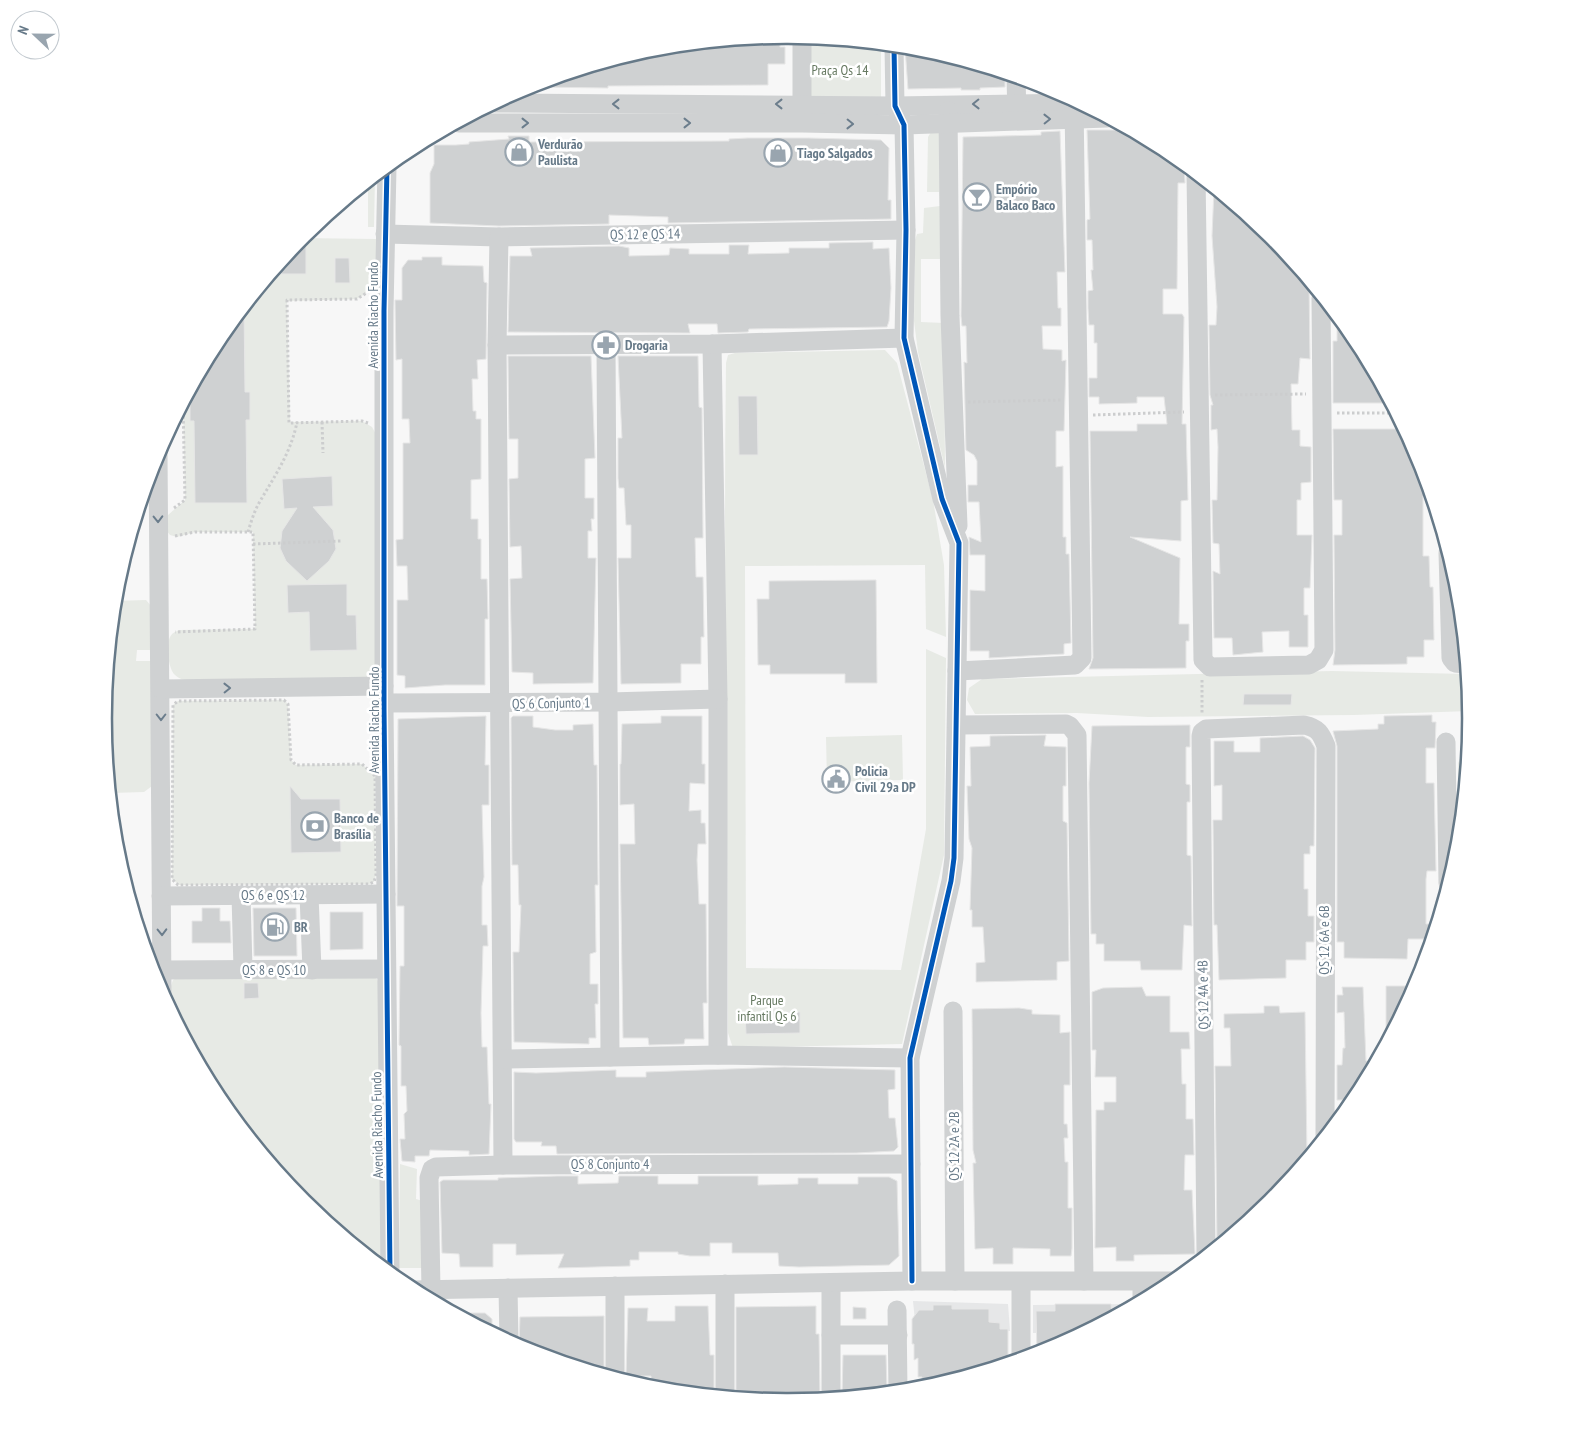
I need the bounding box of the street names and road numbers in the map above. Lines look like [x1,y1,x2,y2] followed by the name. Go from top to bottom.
[610,224,681,244] street label: QS 12 e QS 14
[364,262,382,368] street label: Avenida Riacho Fundo
[365,667,383,773] street label: Avenida Riacho Fundo
[512,693,590,713] street label: QS 6 Conjunto 1
[241,886,305,904] street label: QS 6 e QS 12
[1315,905,1333,975] street label: QS 12 6A e 6B
[1193,960,1213,1030] street label: QS 12 4A e 4B
[242,961,306,979] street label: QS 8 e QS 10
[367,1071,387,1179] street label: Avenida Riacho Fundo
[945,1111,963,1181] street label: QS 12 2A e 2B
[571,1155,650,1173] street label: QS 8 Conjunto 4

